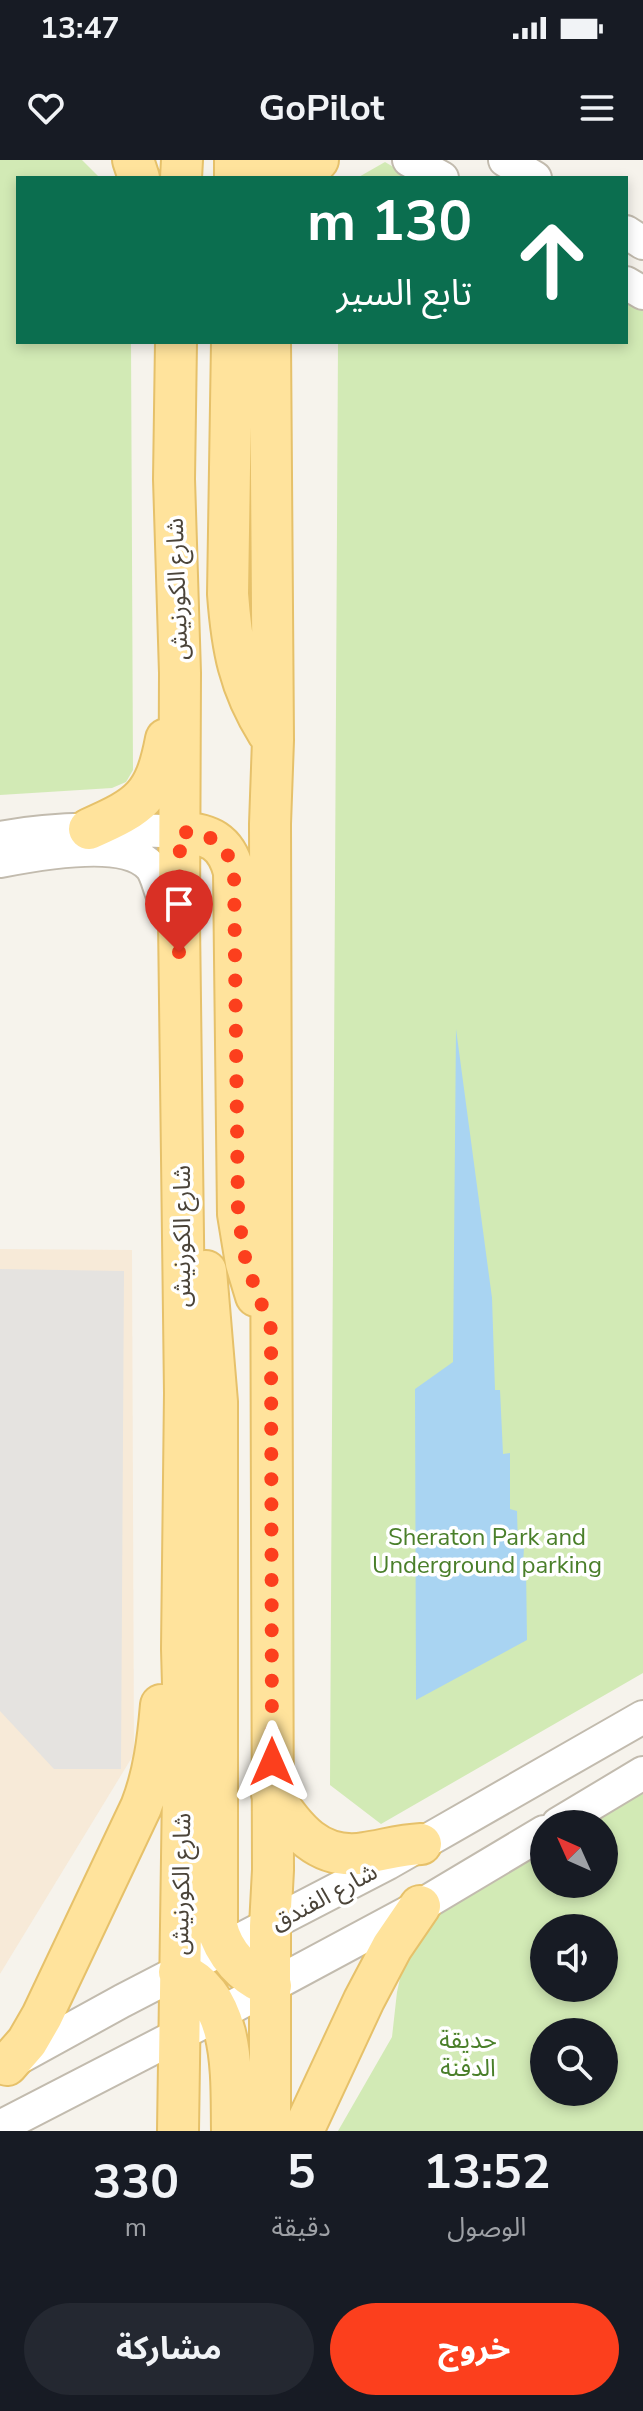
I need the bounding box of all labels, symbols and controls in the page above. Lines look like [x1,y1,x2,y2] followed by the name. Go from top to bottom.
[40,8,119,49] text: 13:47
[259,84,384,133] text: GoPilot
[24,86,68,130] icon: heart
[575,86,619,130] icon: menu
[307,183,472,260] text: 130 m
[500,208,604,312] icon: ahead
[336,269,472,318] text: تابع السير
[159,517,196,661] street label: شارع الكورنيش
[145,870,213,952] pin
[157,882,201,926] icon: arrive
[166,1165,199,1307] street label: شارع الكورنيش
[372,1521,602,1581] park label: Sheraton Park and Underground parking
[230,1720,314,1804] position arrow
[530,1810,618,1898] north arrow
[530,1810,618,2106] map controls
[164,1813,199,1955] street label: شارع الكورنيش
[265,1856,383,1939] street label: شارع الفندق
[530,1914,618,2002] button: sound
[530,2018,618,2106] button: search
[439,2024,497,2084] park label: حديقة الدفنة
[287,2139,316,2205] text: 5
[423,2139,550,2205] text: 13:52
[93,2149,179,2215] text: 330
[125,2210,147,2245] text: m
[272,2210,331,2245] text: دقيقة
[447,2210,526,2245] text: الوصول
[24,2303,314,2395] button: مشاركة
[330,2303,619,2395] button: خروج

